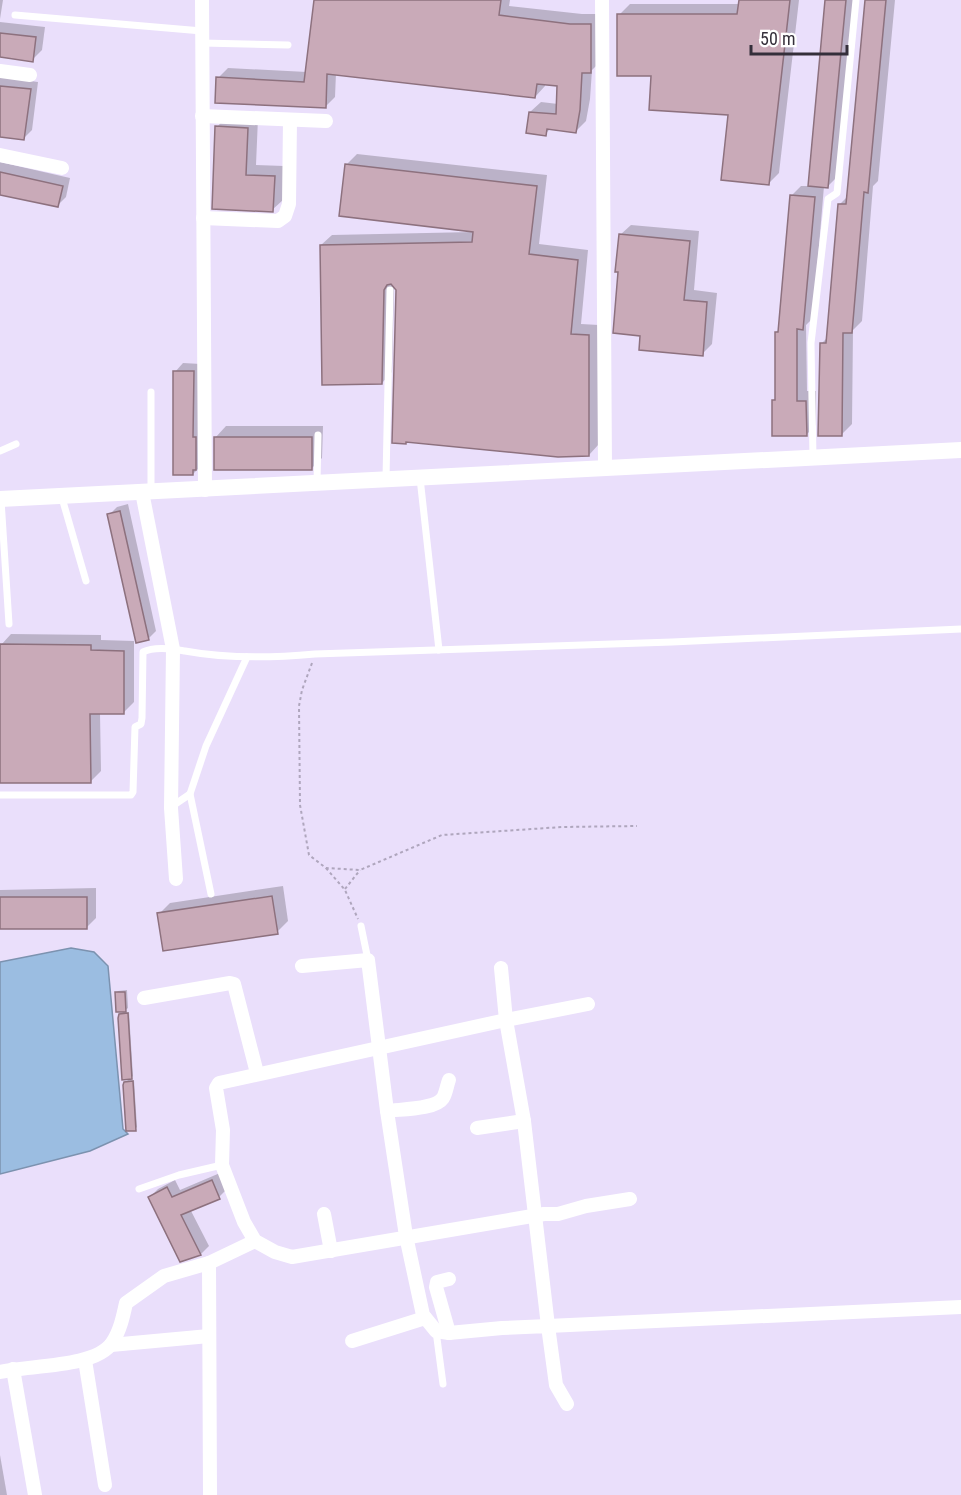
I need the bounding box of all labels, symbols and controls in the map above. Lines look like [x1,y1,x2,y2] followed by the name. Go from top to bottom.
[751,18,847,56] scale bar
[760,28,795,49] text: 50 m

